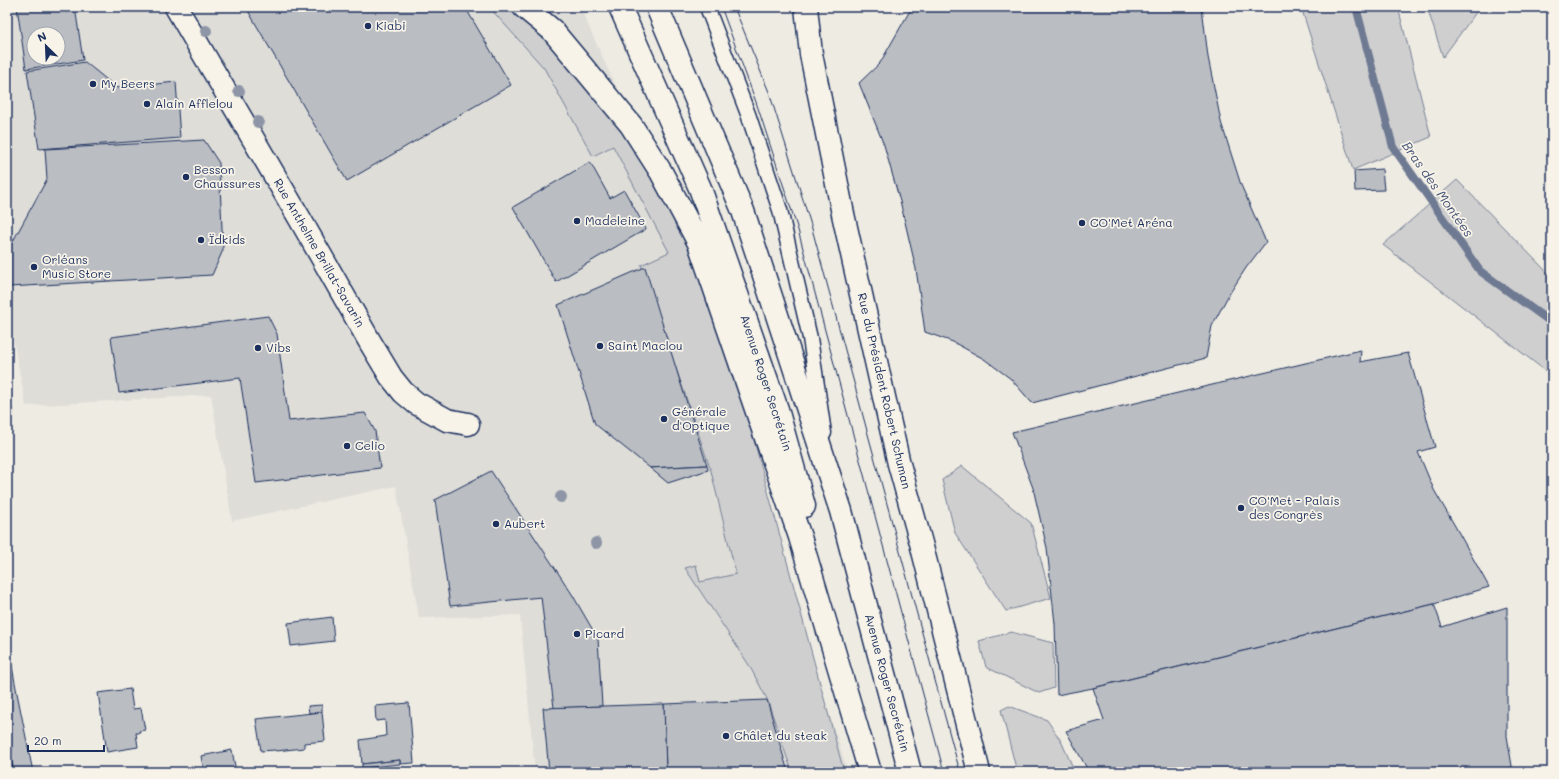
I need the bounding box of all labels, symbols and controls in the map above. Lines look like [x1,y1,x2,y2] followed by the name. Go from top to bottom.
[376,17,406,33] place label: Kiabi
[363,21,373,31] marker: Kiabi
[26,26,66,66] north arrow
[35,28,49,45] text: N
[101,75,155,91] place label: My Beers
[88,79,98,89] marker: My Beers
[155,95,233,111] place label: Alain Afflelou
[142,99,152,109] marker: Alain Afflelou
[1399,137,1478,240] water label: Bras des Montées
[194,161,261,191] place label: Besson Chaussures
[181,172,191,182] marker: Besson Chaussures
[271,175,369,330] street label: Rue Anthelme Brillat-Savarin
[585,212,645,228] place label: Madeleine
[1090,214,1173,230] place label: CO'Met Aréna
[572,216,582,226] marker: Madeleine
[1077,218,1087,228] marker: CO'Met Aréna
[209,231,246,247] place label: Ïdkids
[196,235,206,245] marker: Ïdkids
[42,251,111,281] place label: Orléans Music Store
[29,262,39,272] marker: Orléans Music Store
[855,291,915,490] street label: Rue du Président Robert Schuman
[737,313,797,453] street label: Avenue Roger Secrétain
[608,337,682,353] place label: Saint Maclou
[266,339,291,355] place label: Vibs
[595,341,605,351] marker: Saint Maclou
[253,343,263,353] marker: Vibs
[672,403,730,433] place label: Générale d'Optique
[659,414,669,424] marker: Générale d'Optique
[355,437,385,453] place label: Celio
[342,441,352,451] marker: Celio
[1249,492,1340,522] place label: CO'Met - Palais des Congrès
[1236,503,1246,513] marker: CO'Met - Palais des Congrès
[504,515,545,531] place label: Aubert
[491,519,501,529] marker: Aubert
[862,612,914,753] street label: Avenue Roger Secrétain
[585,625,625,641] place label: Picard
[572,629,582,639] marker: Picard
[28,727,104,753] scale bar
[734,727,827,743] place label: Châlet du steak
[721,731,731,741] marker: Châlet du steak
[34,732,62,748] text: 20 m

